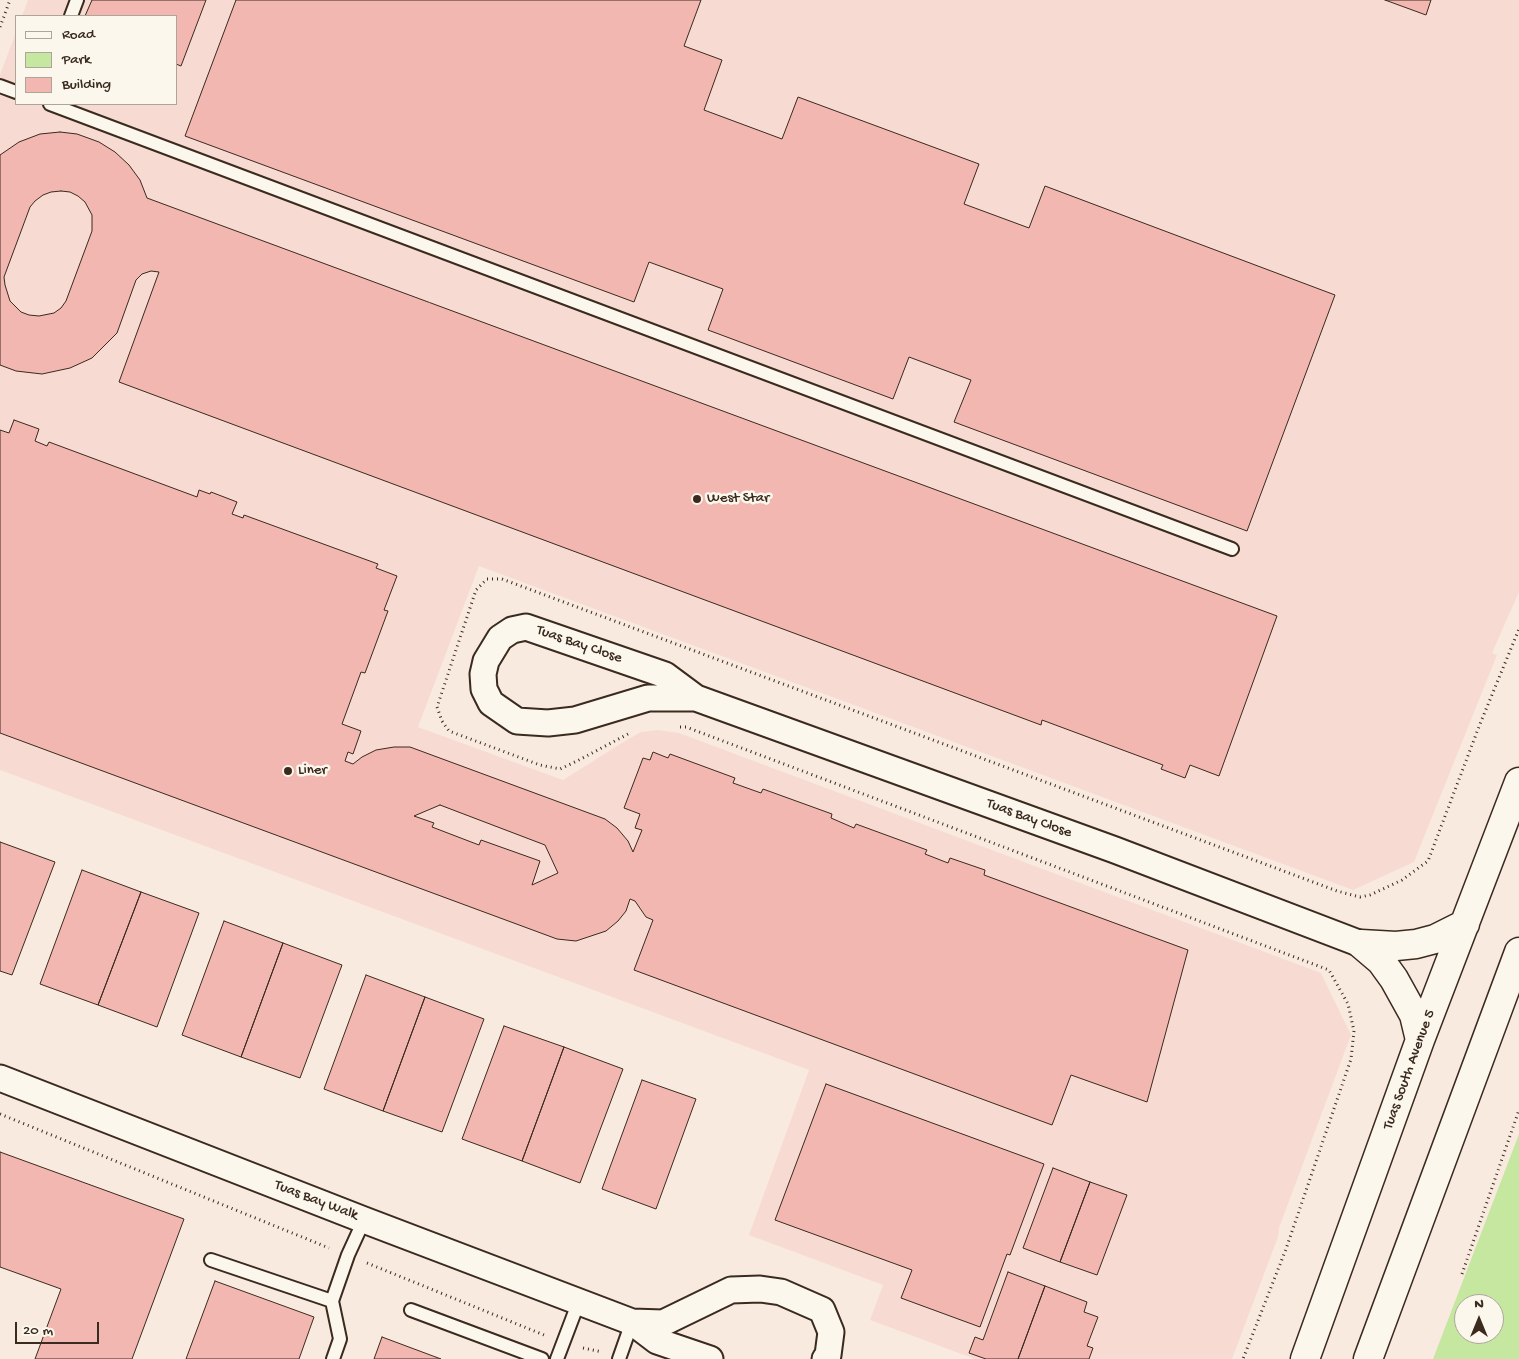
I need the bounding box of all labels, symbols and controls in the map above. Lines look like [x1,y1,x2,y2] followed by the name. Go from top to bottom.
[15,15,178,105] legend
[62,26,95,44] text: Road
[62,51,91,69] text: Park
[62,76,111,94] text: Building
[707,490,769,508] place label: West Star
[691,493,703,505] marker: West Star
[534,622,624,668] street label: Tuas Bay Close
[298,762,327,780] place label: Liner
[282,765,294,777] marker: Liner
[984,795,1074,843] street label: Tuas Bay Close
[1380,1008,1440,1132] street label: Tuas South Avenue 5
[272,1177,360,1225] street label: Tuas Bay Walk
[1454,1294,1504,1344] north arrow
[1474,1296,1484,1313] text: N
[18,1312,101,1344] scale bar
[23,1322,53,1340] text: 20 m

